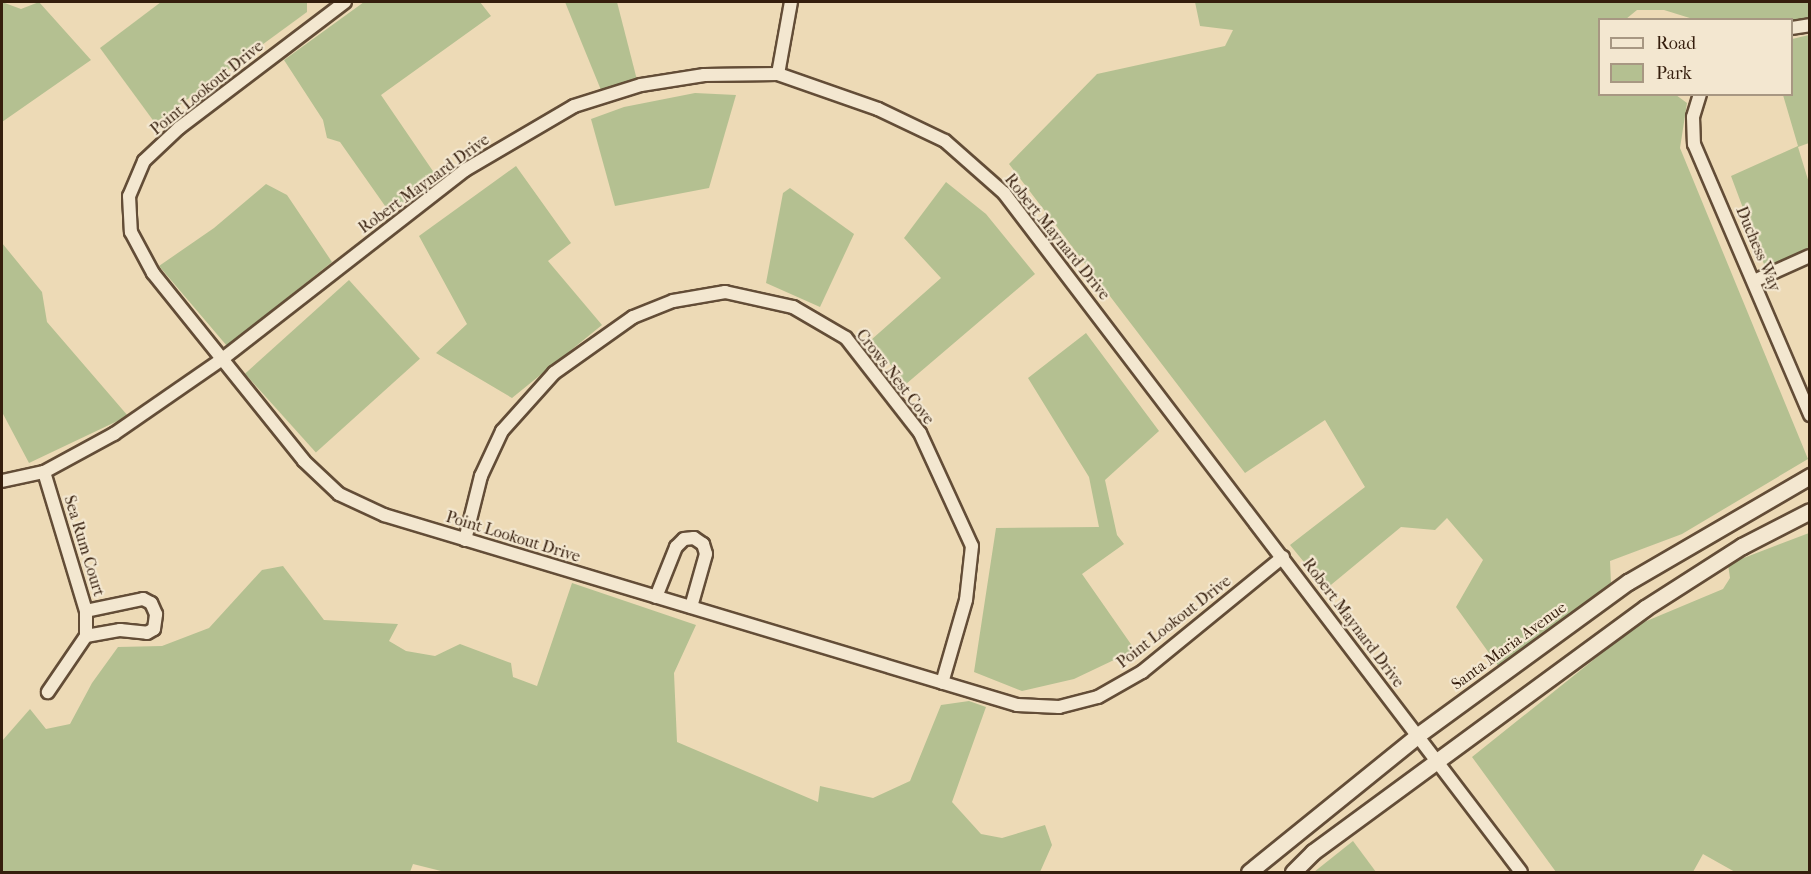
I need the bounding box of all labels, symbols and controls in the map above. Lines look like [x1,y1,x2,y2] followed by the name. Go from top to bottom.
[1598,18,1793,96] legend
[1656,33,1696,54] text: Road
[147,37,267,139] street label: Point Lookout Drive
[1656,63,1692,84] text: Park
[355,130,493,238] street label: Robert Maynard Drive
[1000,170,1114,304] street label: Robert Maynard Drive
[1731,204,1785,294] street label: Duchess Way
[852,326,938,428] street label: Crows Nest Cove
[60,493,108,599] street label: Sea Rum Court
[444,507,582,567] street label: Point Lookout Drive
[1298,555,1408,691] street label: Robert Maynard Drive
[1113,572,1235,672] street label: Point Lookout Drive
[1448,598,1570,694] street label: Santa Maria Avenue

